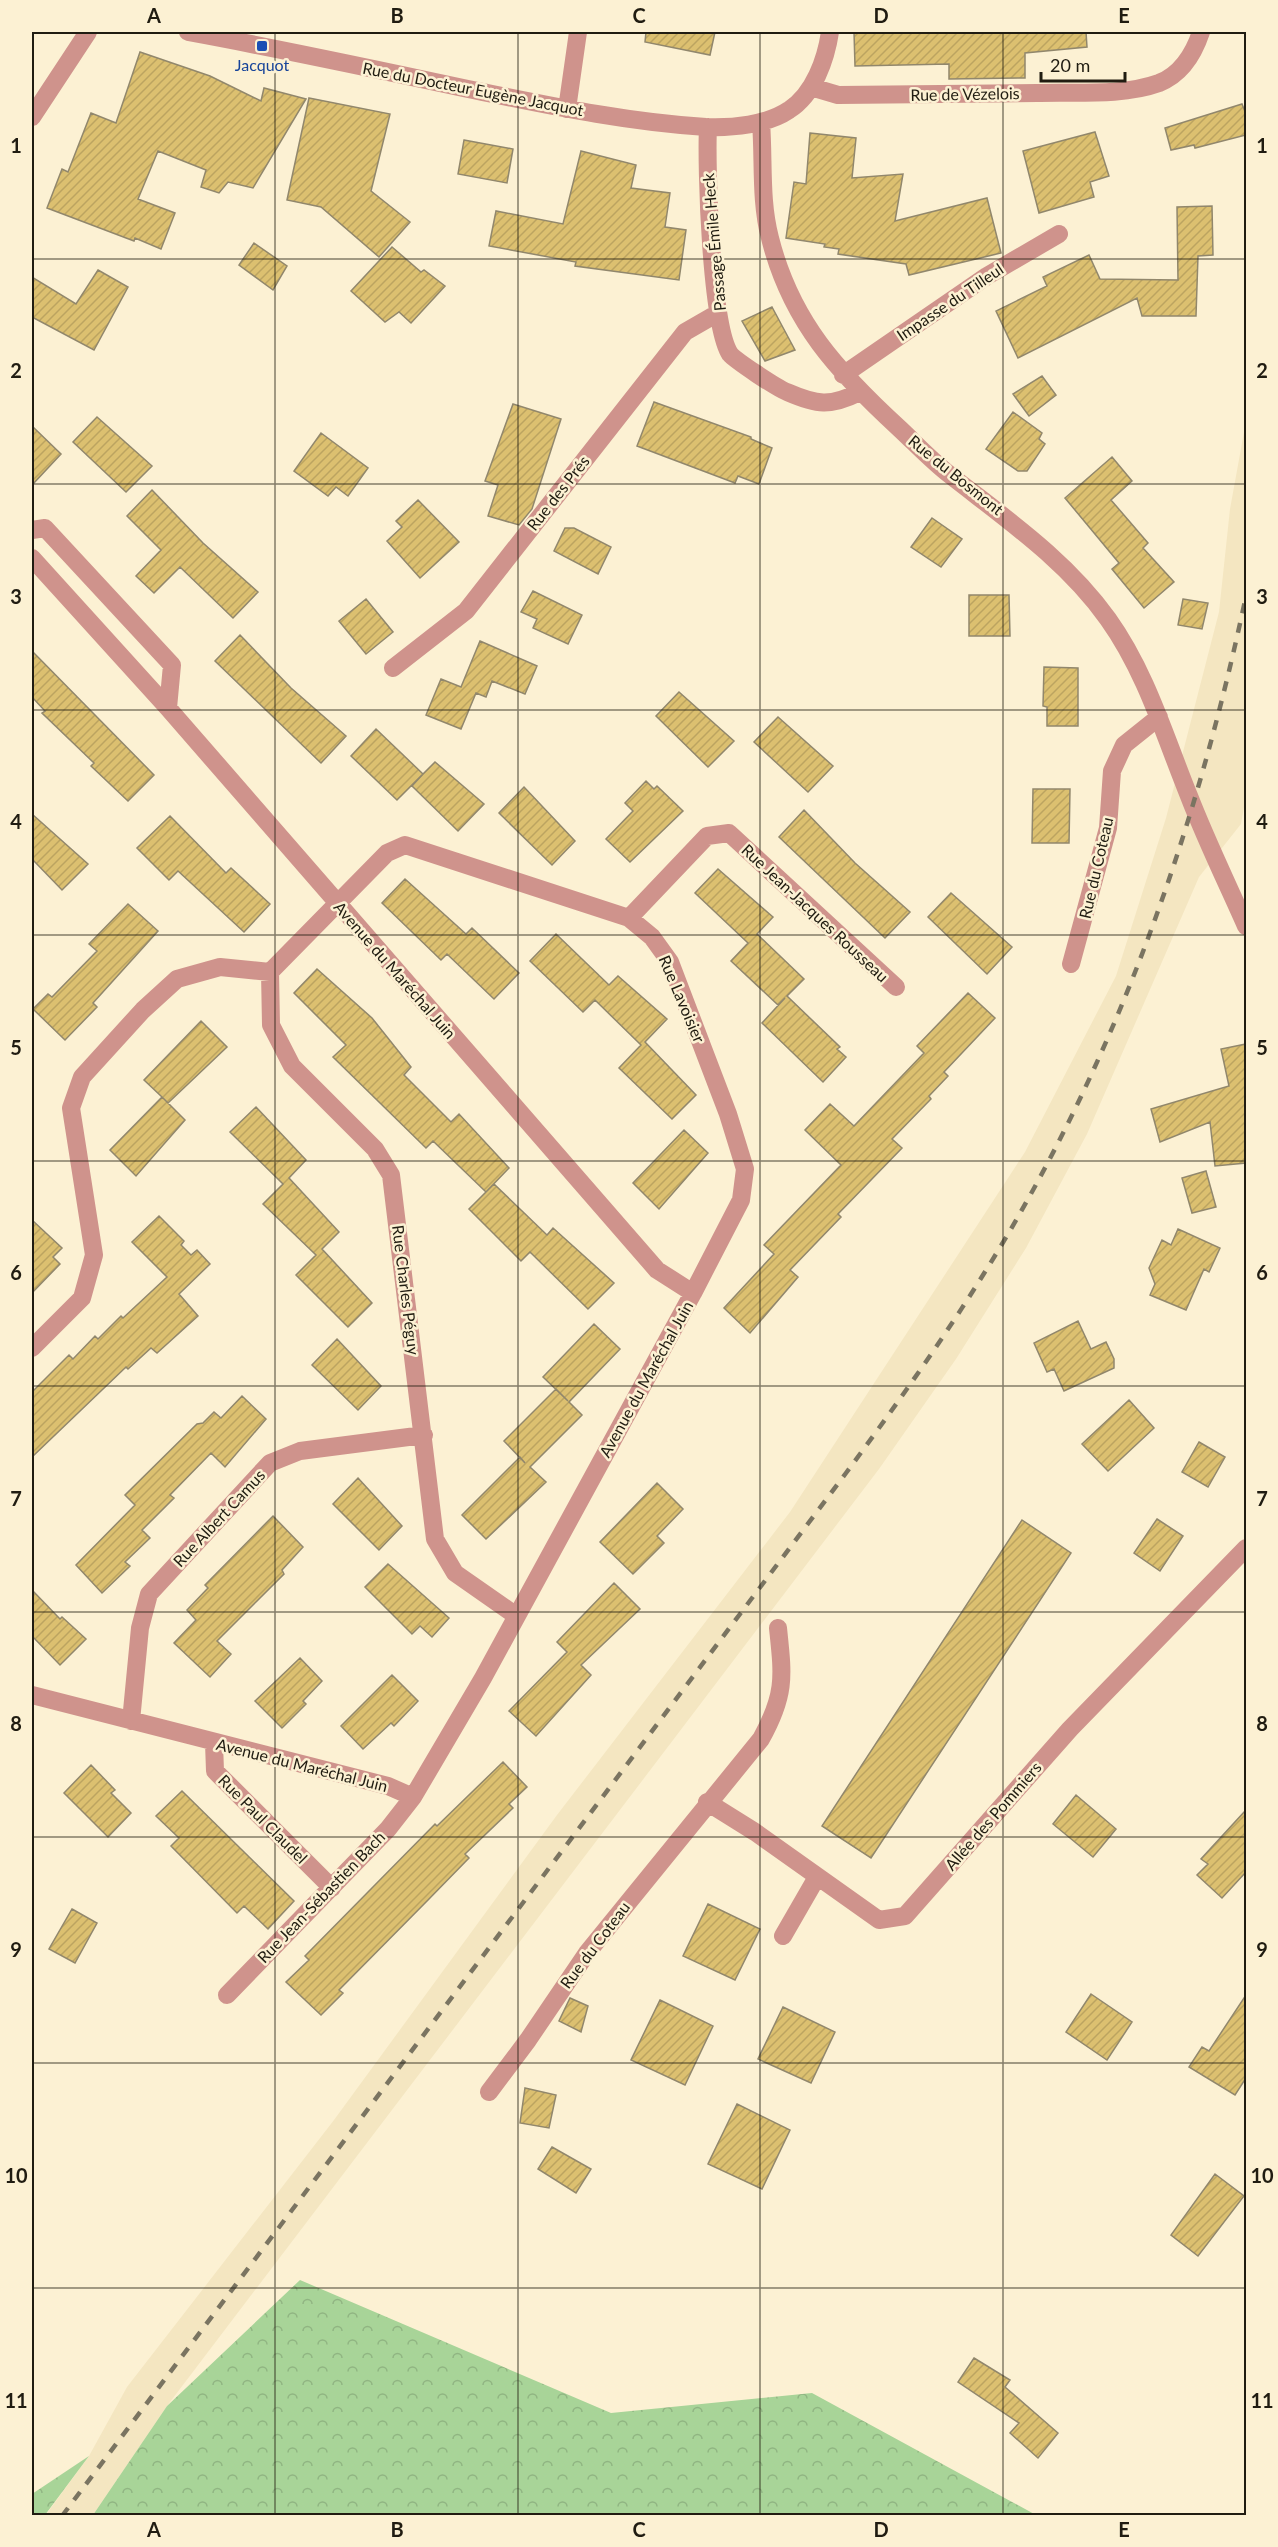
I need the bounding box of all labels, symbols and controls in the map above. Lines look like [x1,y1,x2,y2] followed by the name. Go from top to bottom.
[146,3,161,27] text: A
[390,3,404,27] text: B
[632,3,646,27] text: C
[873,3,889,27] text: D
[1118,3,1130,27] text: E
[255,39,269,53] marker: Jacquot
[1041,45,1125,83] scale bar
[1050,54,1090,76] text: 20 m
[235,55,289,74] place label: Jacquot
[361,58,585,119] street label: Rue du Docteur Eugène Jacquot
[910,83,1020,104] street label: Rue de Vézelois
[10,133,22,157] text: 1
[1256,133,1268,157] text: 1
[698,171,729,312] street label: Passage Émile Heck
[893,259,1007,344] street label: Impasse du Tilleul
[10,358,22,382] text: 2
[1256,358,1268,382] text: 2
[905,431,1008,519] street label: Rue du Bosmont
[522,451,593,534] street label: Rue des Prés
[10,584,22,608] text: 3
[1256,584,1268,608] text: 3
[10,809,22,833] text: 4
[1256,809,1268,833] text: 4
[1075,815,1116,921] street label: Rue du Coteau
[738,840,893,986] street label: Rue Jean-Jacques Rousseau
[331,897,460,1042] street label: Avenue du Maréchal Juin
[656,952,709,1046] street label: Rue Lavoisier
[10,1035,22,1059] text: 5
[1256,1035,1268,1059] text: 5
[389,1224,424,1357] street label: Rue Charles Péguy
[10,1260,22,1284] text: 6
[1256,1260,1268,1284] text: 6
[595,1297,696,1460] street label: Avenue du Maréchal Juin
[169,1465,269,1570] street label: Rue Albert Camus
[10,1486,22,1510] text: 7
[1256,1486,1268,1510] text: 7
[10,1711,22,1735] text: 8
[1256,1711,1268,1735] text: 8
[215,1734,390,1795] street label: Avenue du Maréchal Juin
[940,1758,1045,1874] street label: Allée des Pommiers
[215,1770,312,1867] street label: Rue Paul Claudel
[253,1827,388,1966] street label: Rue Jean-Sébastien Bach
[556,1898,633,1992] street label: Rue du Coteau
[10,1937,22,1961] text: 9
[1256,1937,1268,1961] text: 9
[4,2163,28,2187] text: 10
[1250,2163,1274,2187] text: 10
[4,2388,28,2412] text: 11
[1250,2388,1274,2412] text: 11
[146,2517,161,2541] text: A
[390,2517,404,2541] text: B
[632,2517,646,2541] text: C
[873,2517,889,2541] text: D
[1118,2517,1130,2541] text: E

